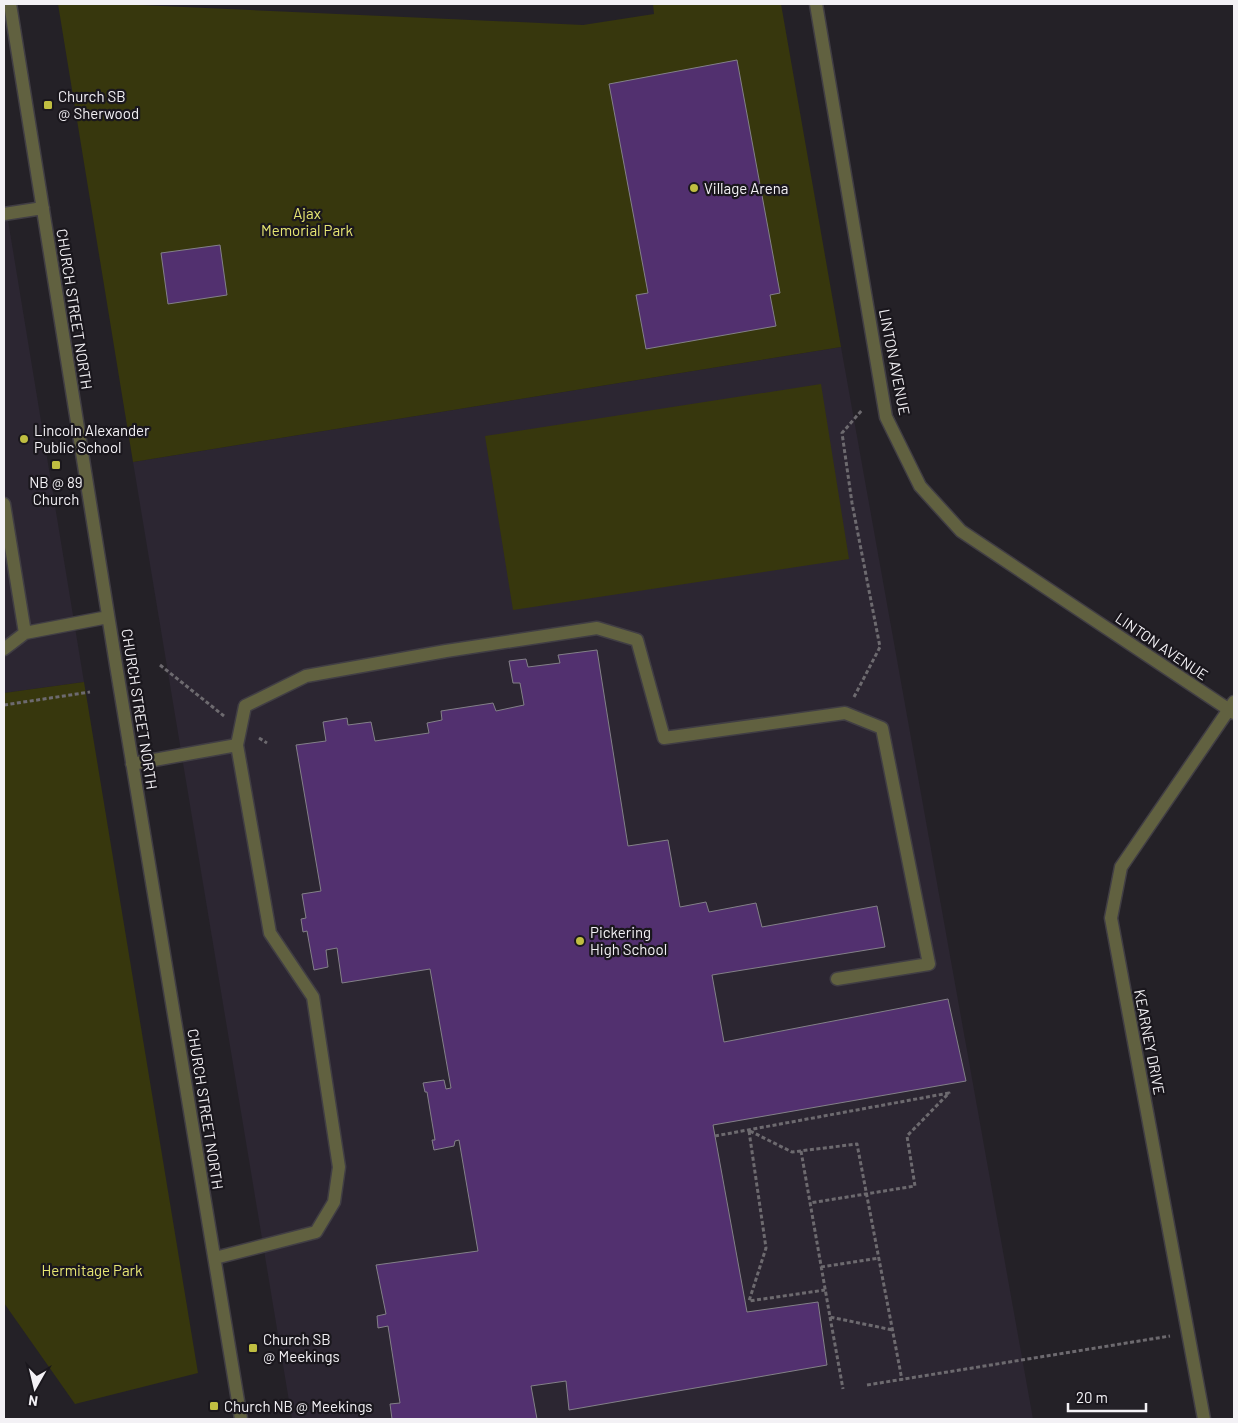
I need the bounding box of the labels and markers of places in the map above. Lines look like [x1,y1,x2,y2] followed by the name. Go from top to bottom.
[58,87,139,122] place label: Church SB @ Sherwood
[42,99,54,111] marker: Church SB @ Sherwood
[704,179,788,197] place label: Village Arena
[688,182,700,194] marker: Village Arena
[34,421,150,456] place label: Lincoln Alexander Public School
[18,433,30,445] marker: Lincoln Alexander Public School
[50,459,62,471] marker: NB @ 89 Church
[29,473,83,508] place label: NB @ 89 Church
[590,923,667,958] place label: Pickering High School
[574,935,586,947] marker: Pickering High School
[263,1330,340,1365] place label: Church SB @ Meekings
[247,1342,259,1354] marker: Church SB @ Meekings
[224,1397,373,1415] place label: Church NB @ Meekings
[208,1400,220,1412] marker: Church NB @ Meekings

